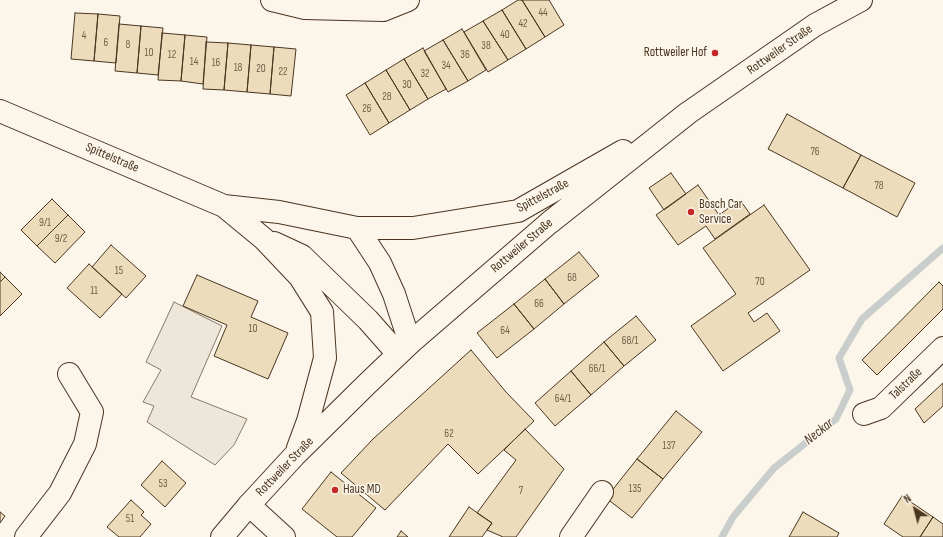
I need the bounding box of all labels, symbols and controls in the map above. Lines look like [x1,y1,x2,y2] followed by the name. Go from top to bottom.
[538,6,548,20] house number: 44
[518,17,528,31] house number: 42
[744,22,816,78] street label: Rottweiler Straße
[500,28,510,42] house number: 40
[82,29,86,43] house number: 4
[104,36,108,50] house number: 6
[126,38,130,52] house number: 8
[481,39,491,53] house number: 38
[644,45,707,61] place label: Rottweiler Hof
[145,46,153,60] house number: 10
[168,48,176,62] house number: 12
[460,48,470,62] house number: 36
[710,48,720,58] marker: Rottweiler Hof
[190,55,198,69] house number: 14
[212,56,220,70] house number: 16
[441,59,451,73] house number: 34
[234,61,242,75] house number: 18
[256,62,266,76] house number: 20
[278,65,288,79] house number: 22
[420,67,430,81] house number: 32
[402,78,412,92] house number: 30
[382,90,392,104] house number: 28
[362,102,372,116] house number: 26
[83,140,141,176] street label: Spittelstraße
[810,145,820,159] house number: 76
[514,176,572,216] street label: Spittelstraße
[874,179,884,193] house number: 78
[699,197,742,228] place label: Bosch Car Service
[686,207,696,217] marker: Bosch Car Service
[39,216,51,230] house number: 9/1
[488,216,556,276] street label: Rottweiler Straße
[55,232,67,246] house number: 9/2
[115,264,123,278] house number: 15
[567,271,577,285] house number: 68
[755,275,765,289] house number: 70
[90,284,98,298] house number: 11
[534,297,544,311] house number: 66
[249,322,257,336] house number: 10
[500,324,510,338] house number: 64
[622,334,638,348] house number: 68/1
[589,362,605,376] house number: 66/1
[886,365,926,403] street label: Talstraße
[555,392,571,406] house number: 64/1
[801,415,837,449] water label: Neckar
[444,427,454,441] house number: 62
[253,434,317,500] street label: Rottweiler Straße
[663,439,675,453] house number: 137
[158,477,168,491] house number: 53
[343,482,381,498] place label: Haus MD
[629,482,641,496] house number: 135
[519,484,523,498] house number: 7
[330,485,340,495] marker: Haus MD
[895,489,935,529] north arrow
[901,492,914,506] text: N
[126,512,134,526] house number: 51

